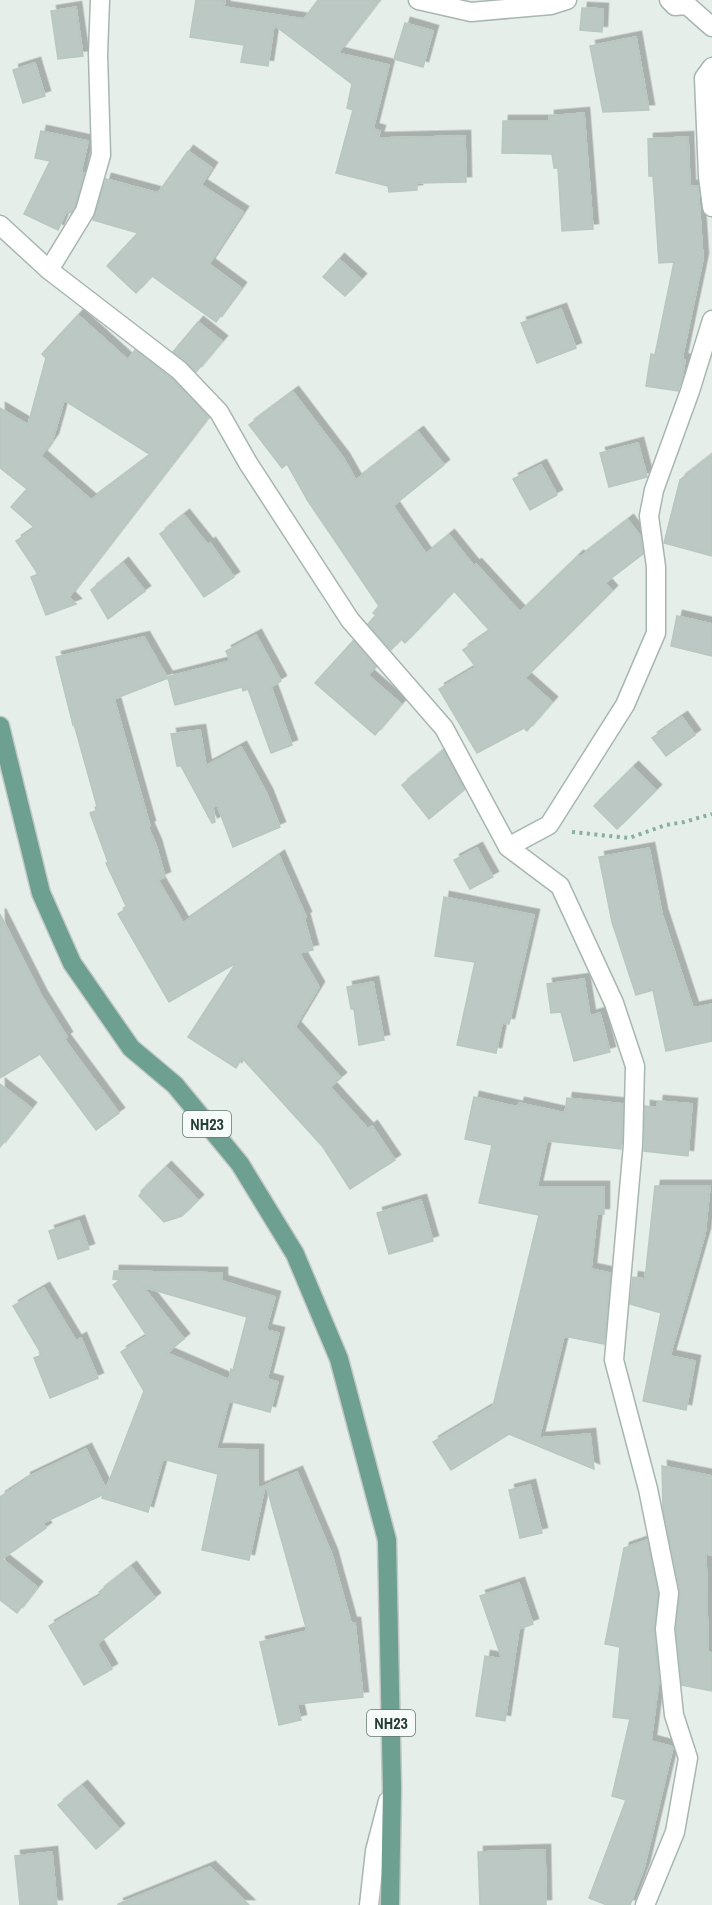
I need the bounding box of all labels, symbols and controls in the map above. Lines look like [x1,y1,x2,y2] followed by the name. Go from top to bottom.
[183,1111,231,1137] road number: NH23
[367,1710,415,1736] road number: NH23

